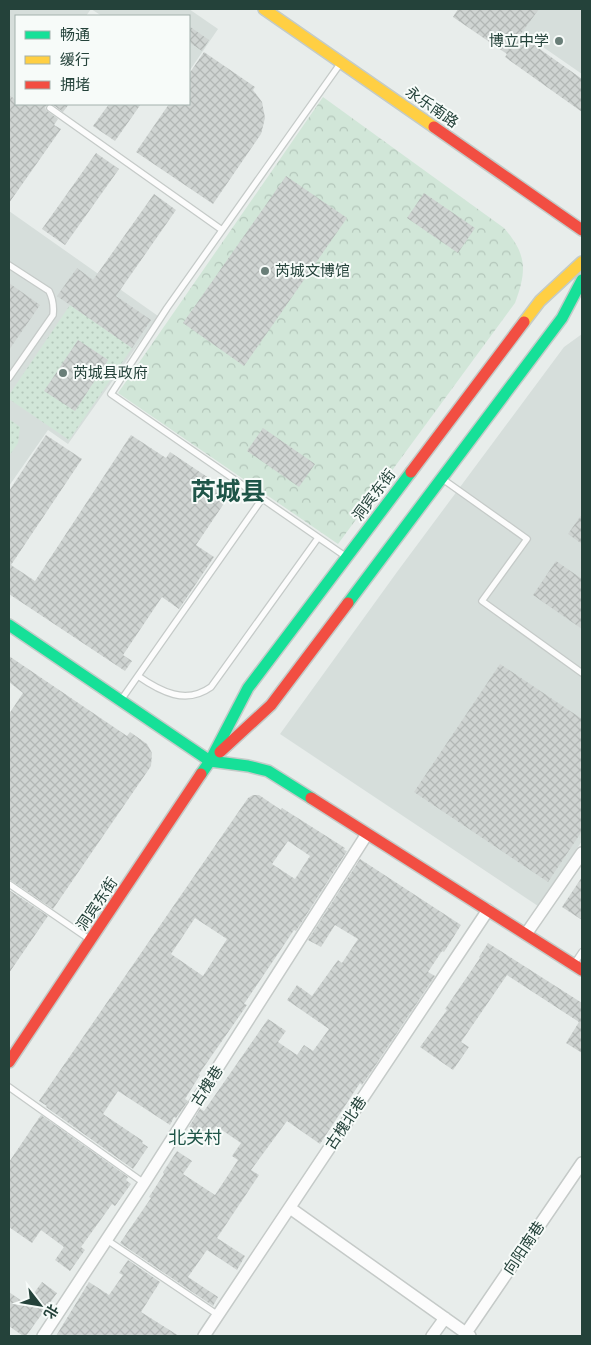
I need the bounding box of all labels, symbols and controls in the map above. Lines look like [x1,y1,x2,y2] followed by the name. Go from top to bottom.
[15,15,190,105] legend
[60,26,90,44] text: 畅通
[489,32,549,50] place label: 博立中学
[553,35,565,47] marker: 博立中学
[60,51,90,69] text: 缓行
[60,76,90,94] text: 拥堵
[402,82,462,132] street label: 永乐南路
[275,262,350,280] place label: 芮城文博馆
[259,265,271,277] marker: 芮城文博馆
[73,364,148,382] place label: 芮城县政府
[57,367,69,379] marker: 芮城县政府
[349,466,399,524] street label: 洞宾东街
[190,477,266,507] district label: 芮城县
[73,874,121,934] street label: 洞宾东街
[187,1062,227,1110] street label: 古槐巷
[322,1093,370,1153] street label: 古槐北巷
[168,1127,222,1149] district label: 北关村
[500,1218,548,1278] street label: 向阳南巷
[15,1280,65,1330] north arrow
[40,1301,62,1322] text: 北

